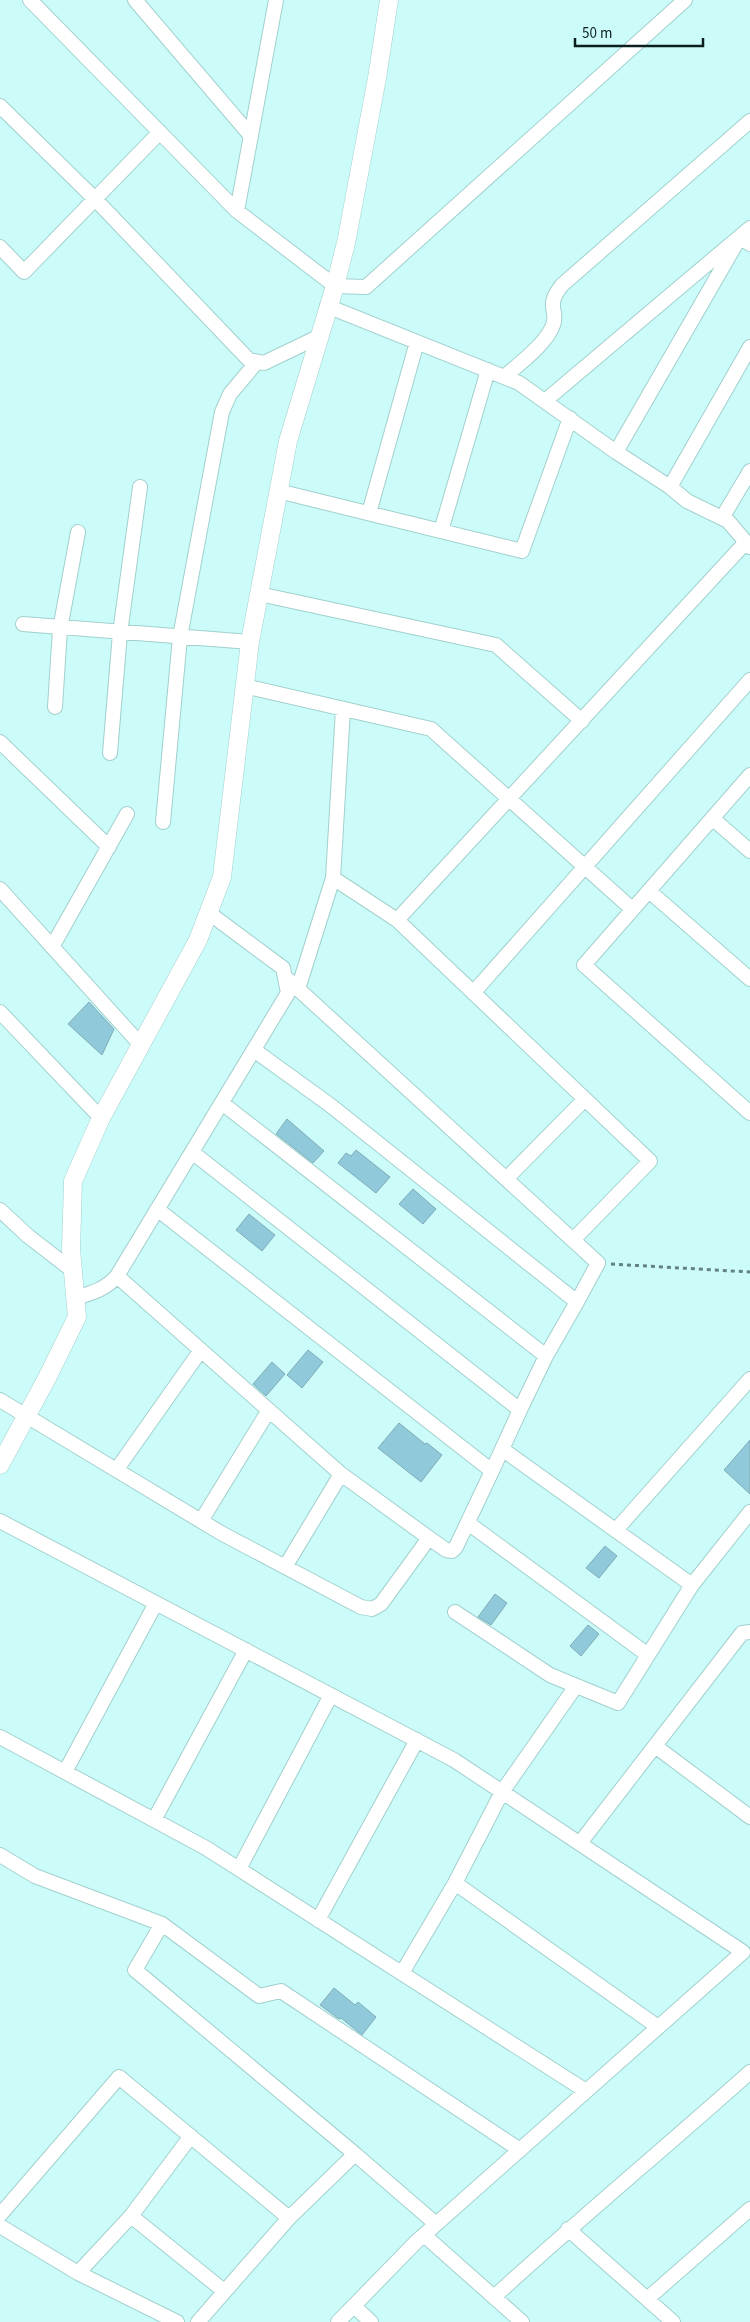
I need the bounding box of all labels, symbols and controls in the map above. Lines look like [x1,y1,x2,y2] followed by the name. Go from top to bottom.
[575,15,702,47] scale bar
[582,23,612,44] text: 50 m

